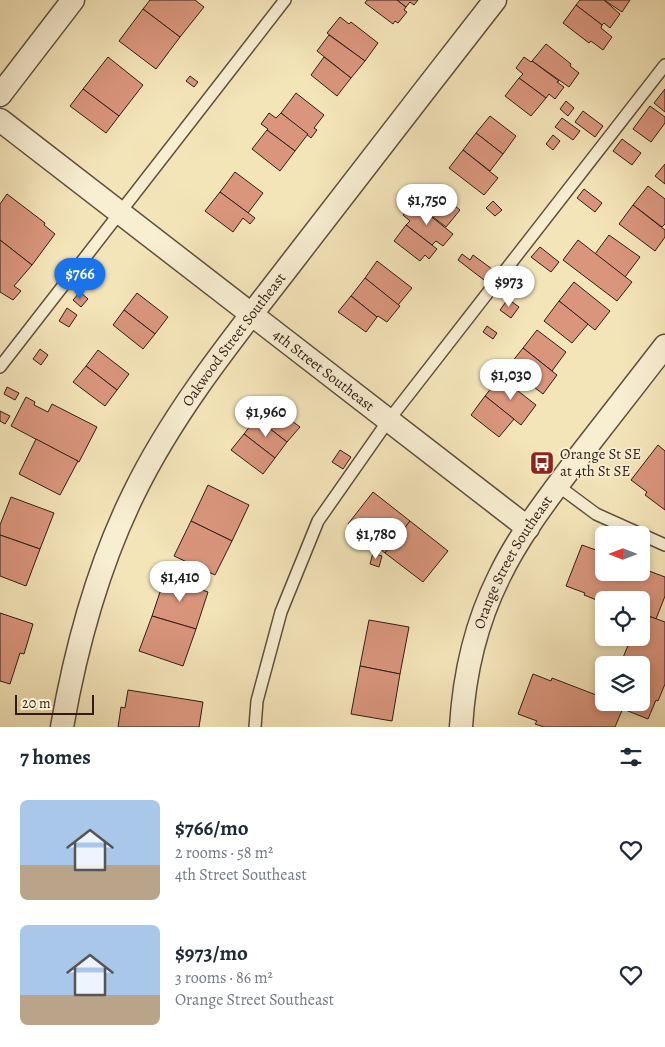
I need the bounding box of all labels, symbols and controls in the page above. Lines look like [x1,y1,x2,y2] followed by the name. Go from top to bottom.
[386,184,468,226] pin: $1,750
[407,189,447,211] text: $1,750
[50,258,110,300] pin: $766
[65,263,95,285] text: $766
[479,266,539,308] pin: $973
[177,268,290,410] street label: Oakwood Street Southeast
[495,271,523,293] text: $973
[269,324,379,416] street label: 4th Street Southeast
[470,358,552,401] pin: $1,030
[491,364,531,386] text: $1,030
[225,396,307,438] pin: $1,960
[246,401,286,423] text: $1,960
[560,444,641,481] place label: Orange St SE at 4th St SE
[529,450,555,476] bus stop icon: Orange St SE at 4th St SE
[469,491,557,632] street label: Orange Street Southeast
[335,518,417,560] pin: $1,780
[356,523,396,545] text: $1,780
[595,526,650,581] north arrow
[595,526,650,711] map controls
[139,560,221,603] pin: $1,410
[161,566,199,588] text: $1,410
[595,591,650,646] button: locate
[595,656,650,711] button: layers
[15,692,94,715] scale bar
[22,694,51,713] text: 20 m
[20,743,91,771] text: 7 homes
[617,743,645,771] icon: filters
[175,814,249,842] text: $766/mo
[60,820,120,880] icon: home
[617,836,645,864] icon: heart
[175,842,273,864] text: 2 rooms · 58 m²
[175,864,307,886] text: 4th Street Southeast
[175,939,248,967] text: $973/mo
[60,945,120,1005] icon: home
[617,961,645,989] icon: heart
[175,967,273,989] text: 3 rooms · 86 m²
[175,989,334,1011] text: Orange Street Southeast

